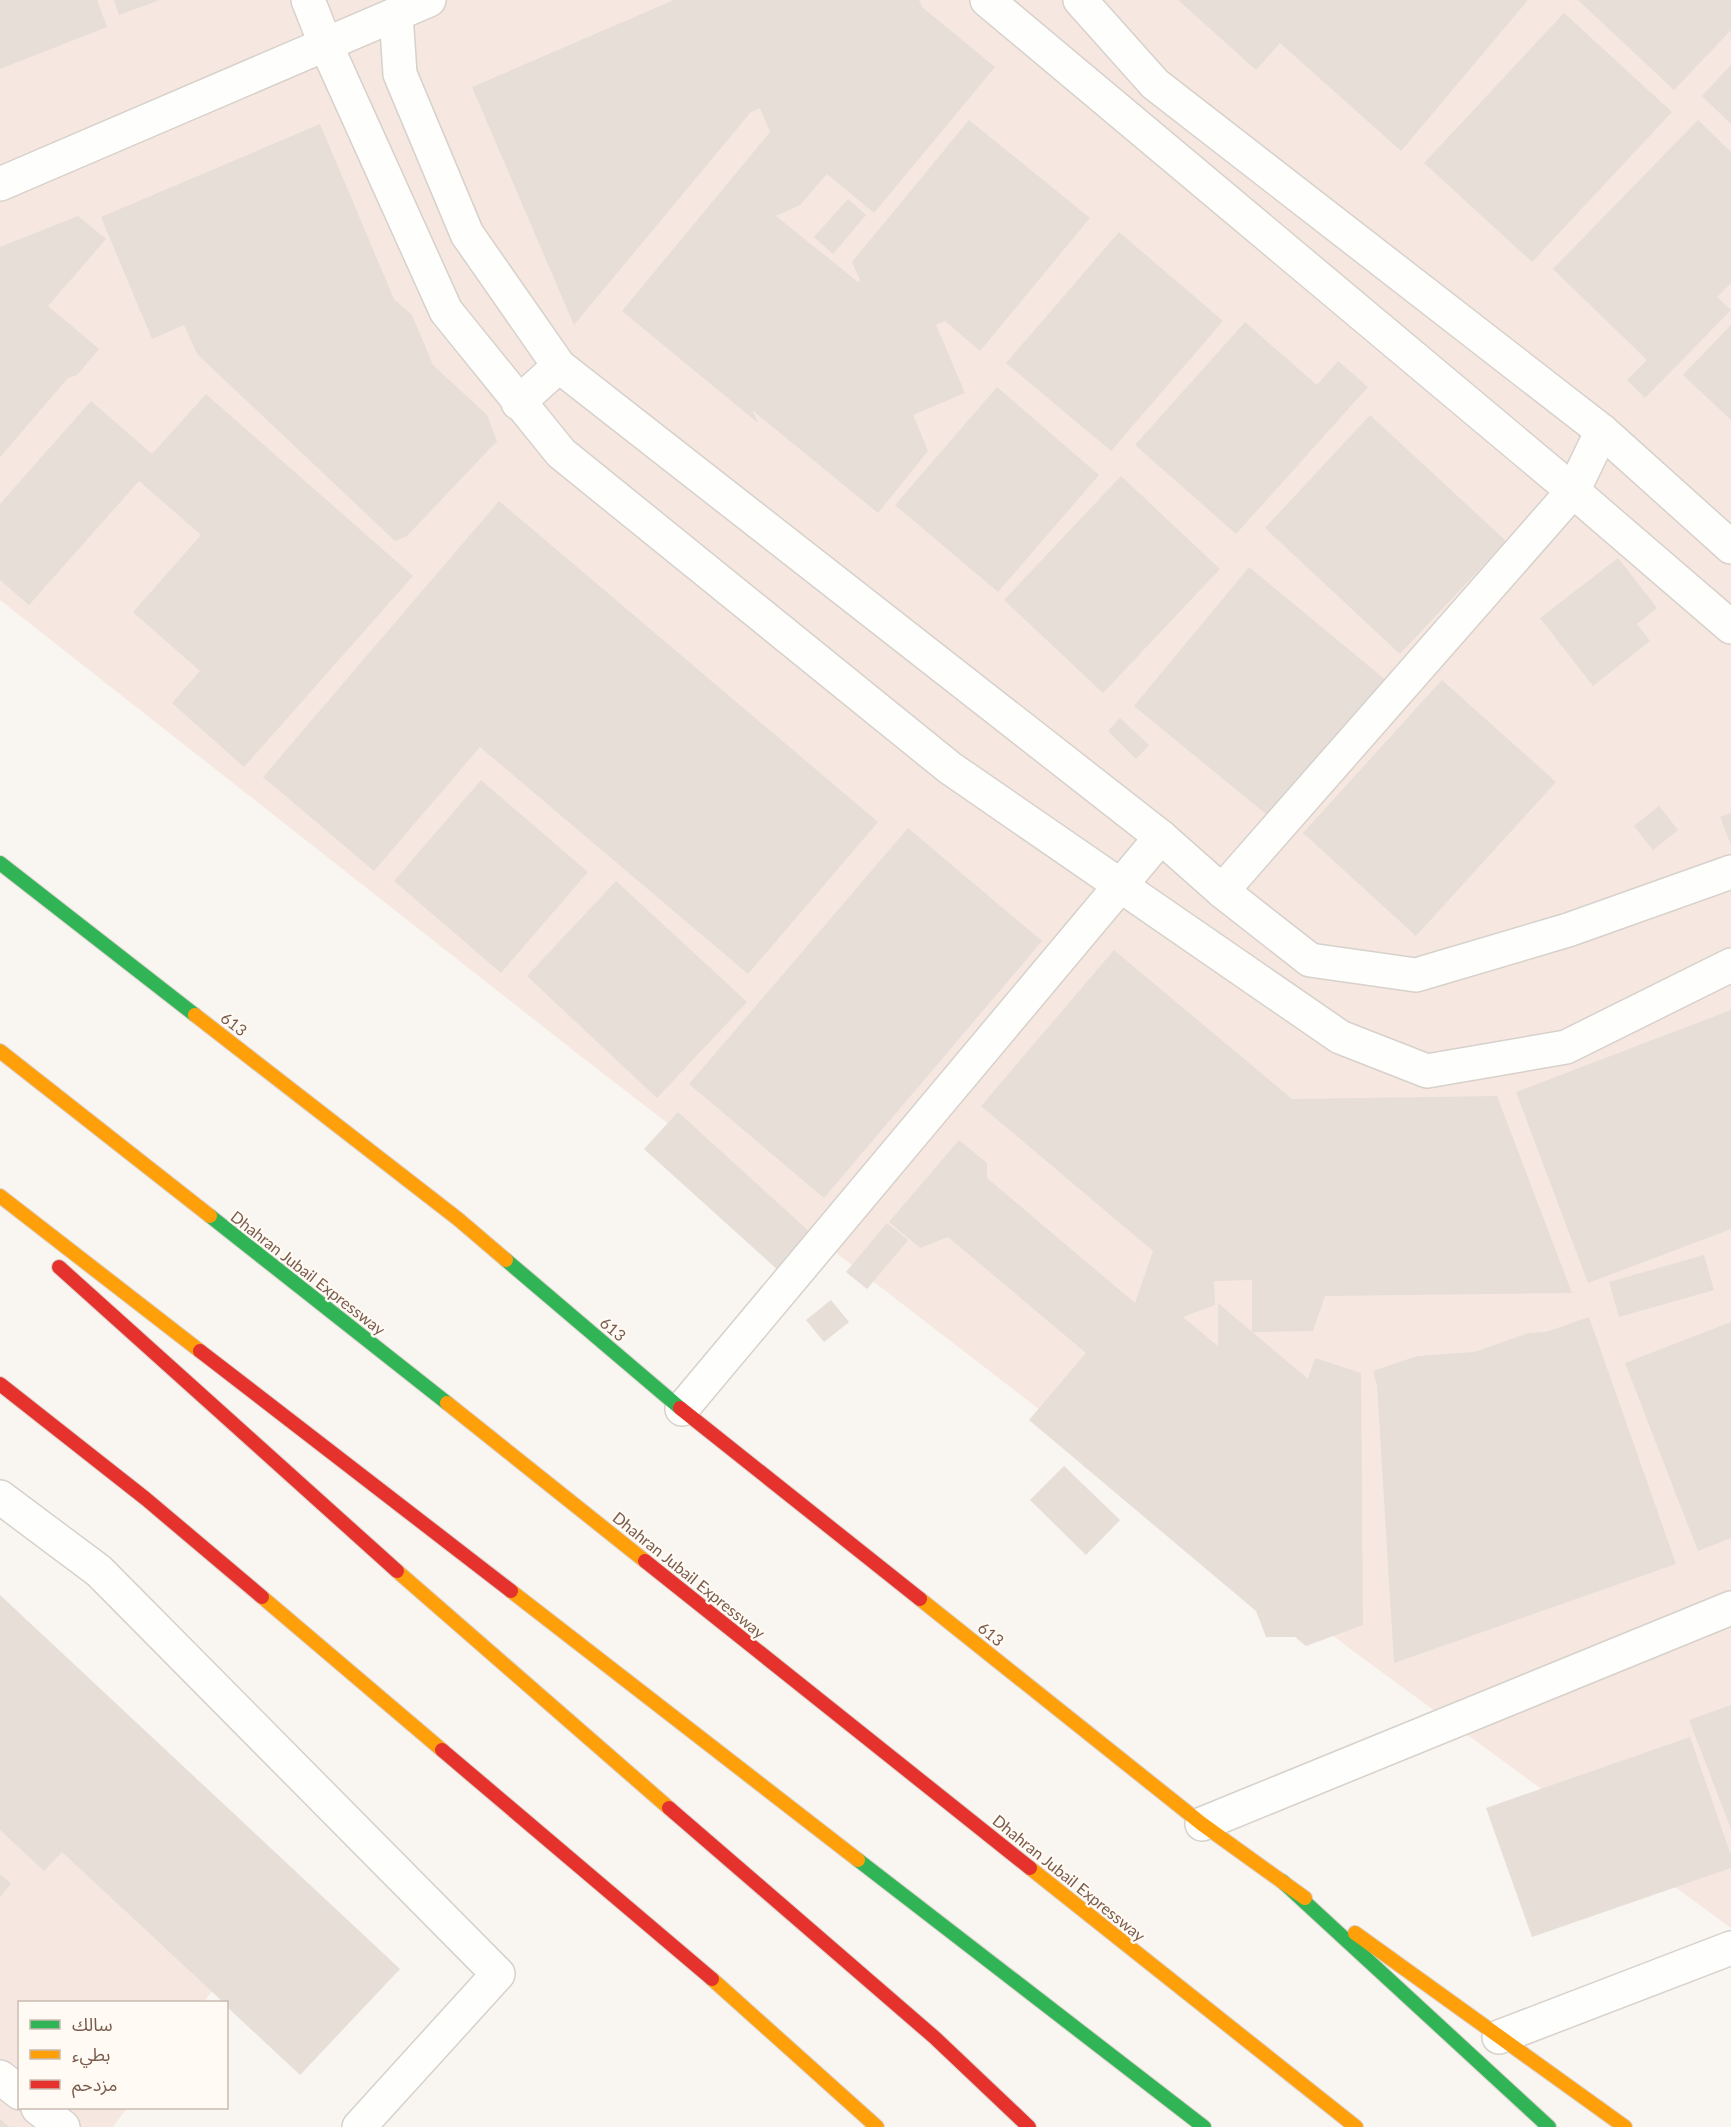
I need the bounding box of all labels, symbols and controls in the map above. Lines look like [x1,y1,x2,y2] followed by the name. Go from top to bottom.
[217,1008,251,1040] street label: 613
[227,1206,390,1339] street label: Dhahran Jubail Expressway
[597,1312,630,1345] street label: 613
[609,1507,770,1642] street label: Dhahran Jubail Expressway
[975,1617,1008,1650] street label: 613
[989,1810,1150,1945] street label: Dhahran Jubail Expressway
[18,2001,228,2109] legend
[72,2013,113,2035] text: سالك
[72,2043,110,2068] text: بطيء
[72,2073,117,2098] text: مزدحم

